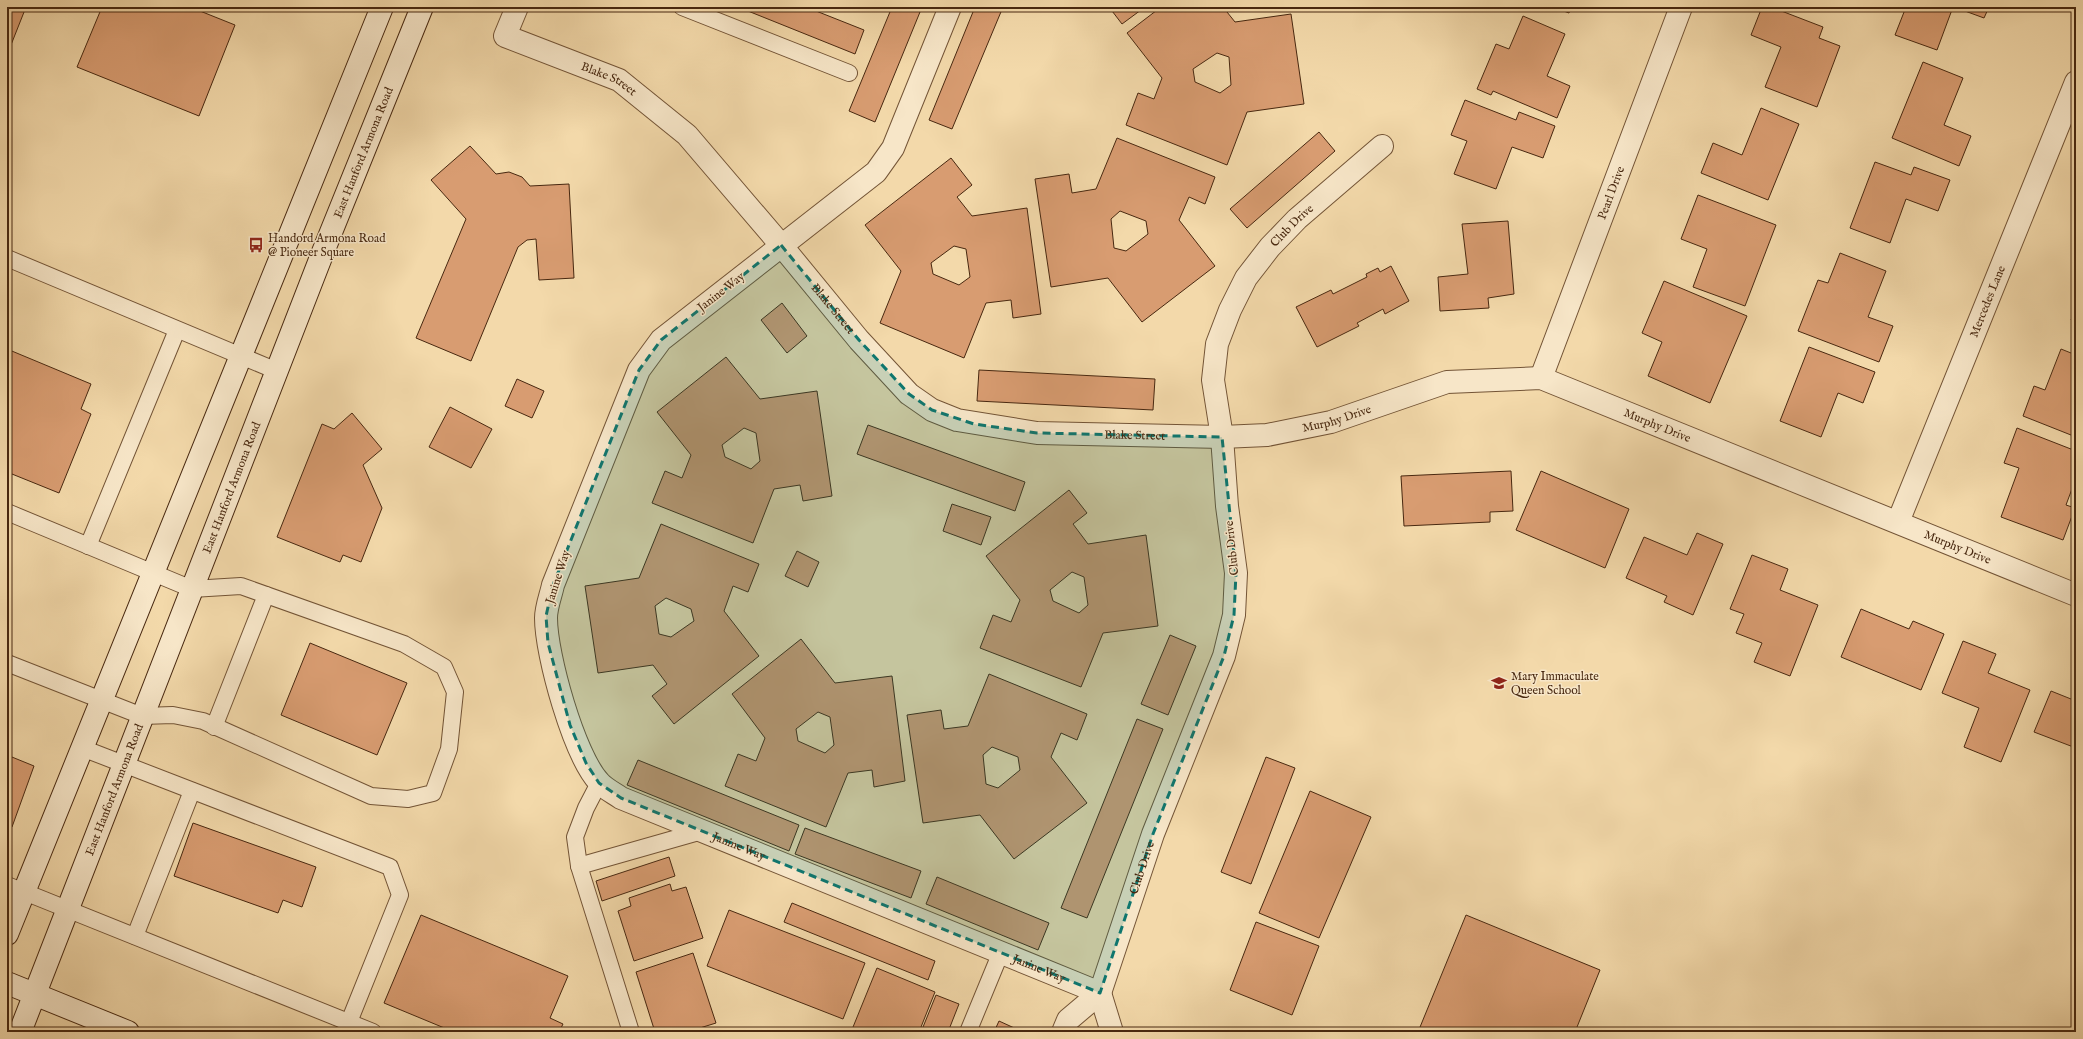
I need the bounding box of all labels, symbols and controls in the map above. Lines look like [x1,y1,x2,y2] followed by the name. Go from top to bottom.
[579,59,640,99] street label: Blake Street
[330,84,397,220] street label: East Hanford Armona Road
[1594,164,1628,222] street label: Pearl Drive
[1267,200,1317,250] street label: Club Drive
[268,231,386,261] place label: Handord Armona Road @ Pioneer Square
[247,236,265,254] bus stop icon: Handord Armona Road @ Pioneer Square
[1966,263,2009,339] street label: Mercedes Lane
[693,269,748,317] street label: Janine Way
[808,280,858,337] street label: Blake Street
[1301,401,1373,435] street label: Murphy Drive
[1622,405,1694,446] street label: Murphy Drive
[199,419,264,556] street label: East Hanford Armona Road
[1104,427,1165,443] street label: Blake Street
[1222,519,1242,576] street label: Club Drive
[1922,527,1994,567] street label: Murphy Drive
[542,548,575,608] street label: Janine Way
[1511,669,1599,698] place label: Mary Immaculate Queen School
[1490,674,1508,692] school or university icon: Mary Immaculate Queen School
[82,721,147,858] street label: East Hanford Armona Road
[708,828,768,864] street label: Janine Way
[1126,839,1158,896] street label: Club Drive
[1008,950,1068,986] street label: Janine Way

